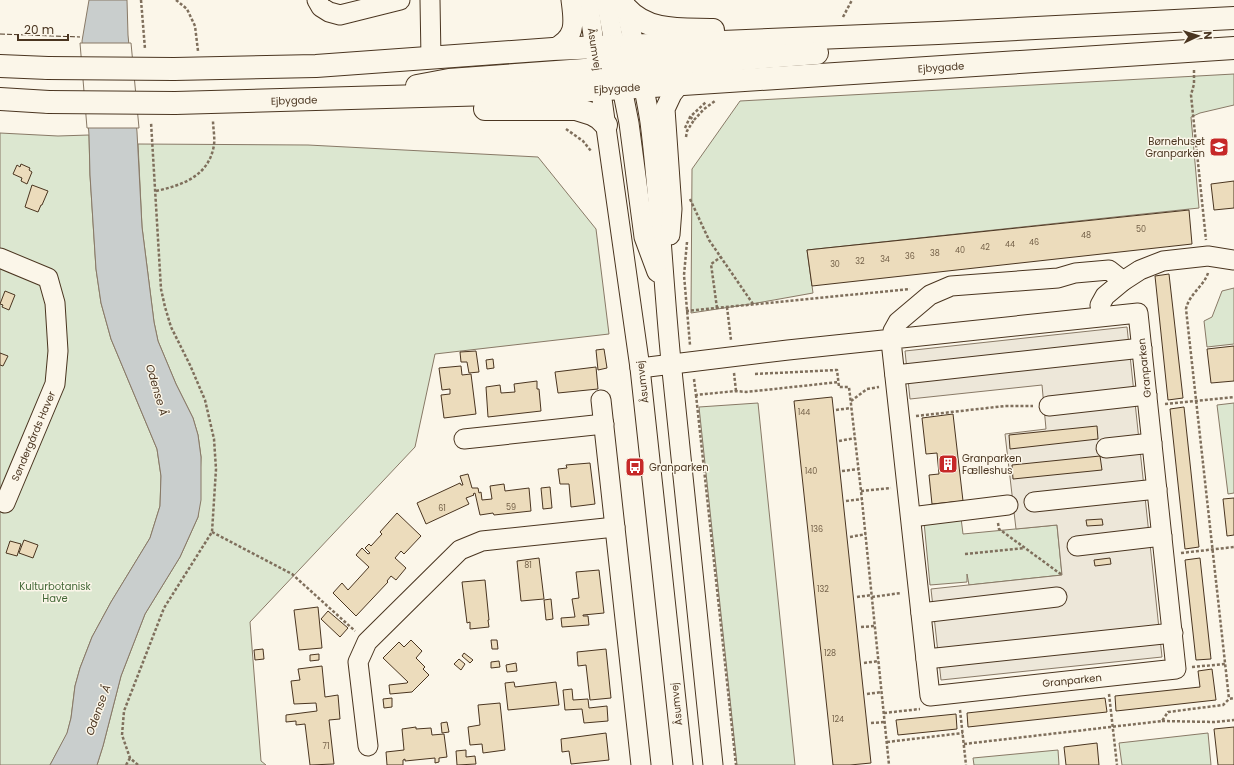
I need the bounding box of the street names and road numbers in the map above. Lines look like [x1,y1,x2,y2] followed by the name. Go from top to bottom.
[584,27,605,71] street label: Åsumvej
[917,58,965,77] street label: Ejbygade
[593,80,641,97] street label: Ejbygade
[271,92,318,109] street label: Ejbygade
[1134,337,1155,398] street label: Granparken
[632,360,653,404] street label: Åsumvej
[8,389,59,484] street label: Søndergårds Haver
[1042,670,1103,691] street label: Granparken
[667,682,686,726] street label: Åsumvej

